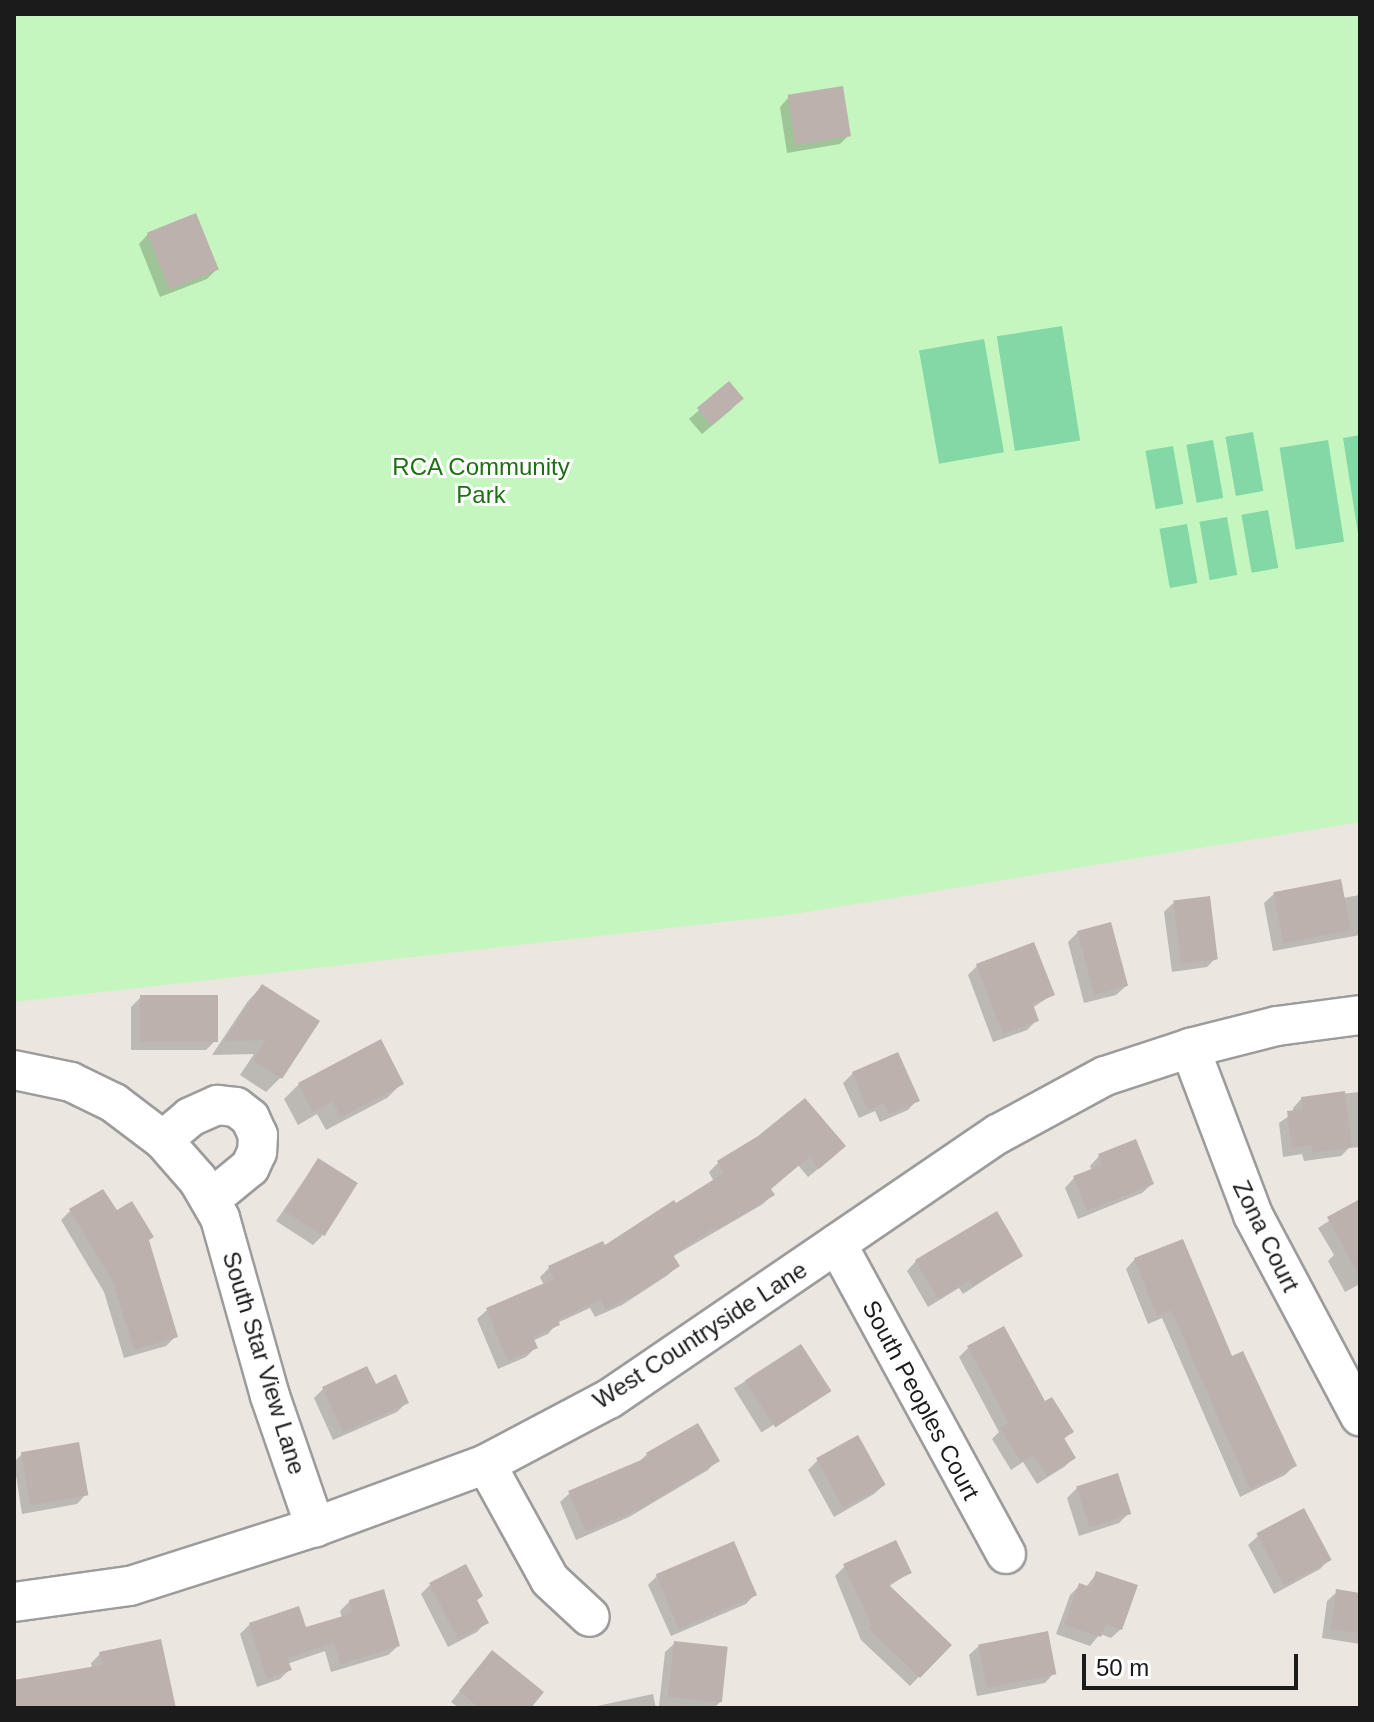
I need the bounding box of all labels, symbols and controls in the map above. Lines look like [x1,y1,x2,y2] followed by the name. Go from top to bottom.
[392,453,570,509] park label: RCA Community Park
[1227,1176,1305,1296] street label: Zona Court
[216,1248,312,1478] street label: South Star View Lane
[588,1255,812,1415] street label: West Countryside Lane
[856,1295,986,1505] street label: South Peoples Court
[1086,1638,1302,1688] scale bar
[1096,1654,1149,1681] text: 50 m

